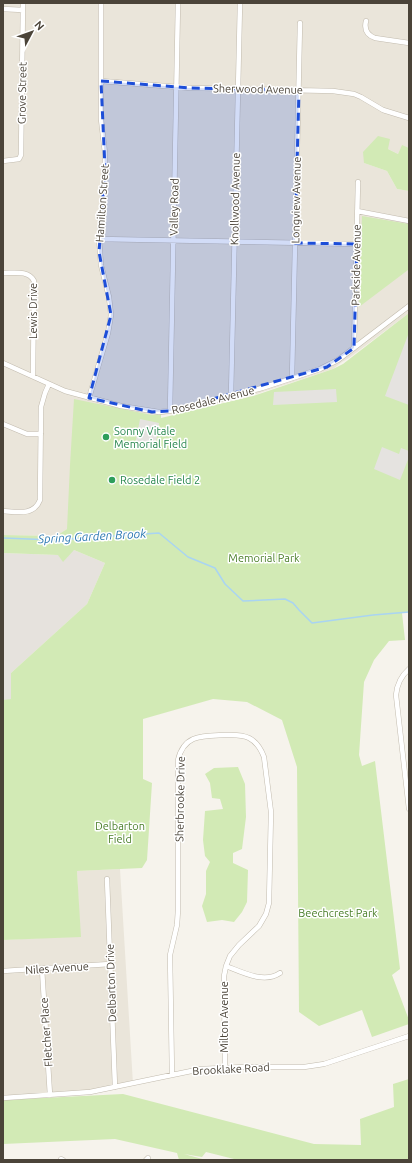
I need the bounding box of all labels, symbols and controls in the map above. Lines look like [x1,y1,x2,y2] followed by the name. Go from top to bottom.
[12,12,52,52] north arrow
[32,18,47,32] text: N
[15,61,29,124] street label: Grove Street
[213,82,303,96] street label: Sherwood Avenue
[228,153,242,245] street label: Knollwood Avenue
[289,156,303,244] street label: Longview Avenue
[93,163,111,243] street label: Hamilton Street
[167,178,181,236] street label: Valley Road
[349,224,363,306] street label: Parkside Avenue
[27,283,39,339] street label: Lewis Drive
[170,384,256,416] street label: Rosedale Avenue
[114,425,187,450] place label: Sonny Vitale Memorial Field
[101,432,111,442] marker: Sonny Vitale Memorial Field
[120,474,200,486] place label: Rosedale Field 2
[107,475,117,485] marker: Rosedale Field 2
[37,527,147,545] water label: Spring Garden Brook
[228,552,300,564] park label: Memorial Park
[173,756,187,842] street label: Sherbrooke Drive
[95,820,145,845] park label: Delbarton Field
[298,907,378,919] park label: Beechcrest Park
[104,944,118,1022] street label: Delbarton Drive
[25,960,89,976] street label: Niles Avenue
[218,981,230,1053] street label: Milton Avenue
[38,997,54,1067] street label: Fletcher Place
[192,1061,270,1077] street label: Brooklake Road

